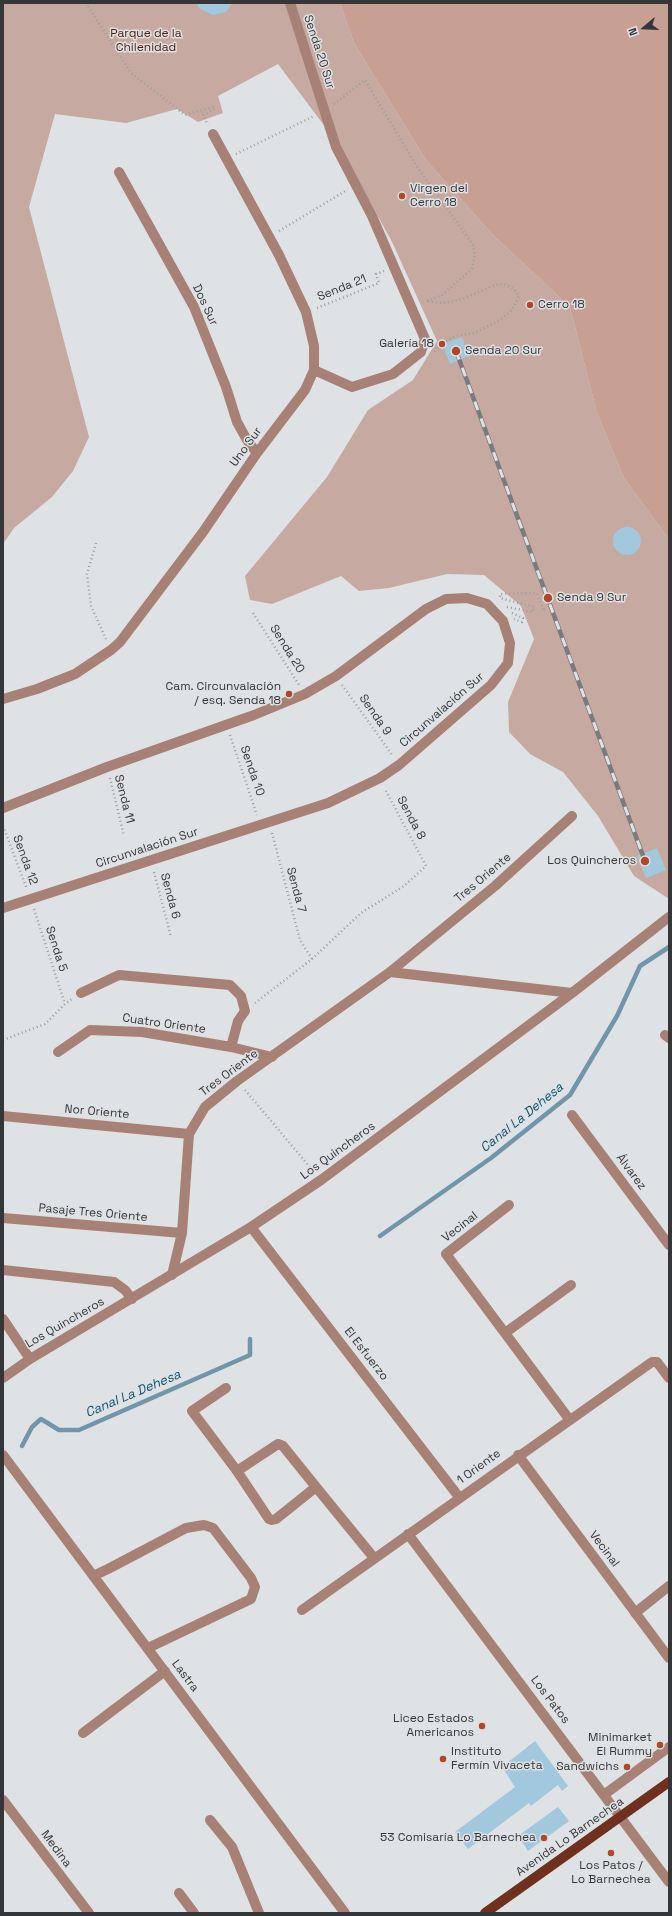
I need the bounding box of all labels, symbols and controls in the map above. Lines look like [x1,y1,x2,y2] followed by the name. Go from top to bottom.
[624,8,664,48] north arrow
[300,13,338,91] street label: Senda 20 Sur
[625,26,640,38] text: N
[110,27,182,55] park label: Parque de la Chilenidad
[410,182,468,210] place label: Virgen del Cerro 18
[397,191,407,201] marker: Virgen del Cerro 18
[315,272,369,304] street label: Senda 21
[189,282,221,328] street label: Dos Sur
[538,298,585,312] place label: Cerro 18
[525,300,535,310] marker: Cerro 18
[379,337,434,351] place label: Galería 18
[437,339,447,349] marker: Galería 18
[465,344,542,358] place label: Senda 20 Sur
[450,345,462,357] marker: Senda 20 Sur
[227,425,265,469] street label: Uno Sur
[557,591,626,605] place label: Senda 9 Sur
[542,592,554,604] marker: Senda 9 Sur
[266,622,308,676] street label: Senda 20
[397,670,487,750] street label: Circunvalación Sur
[166,680,281,708] place label: Cam. Circunvalación / esq. Senda 18
[284,689,294,699] marker: Cam. Circunvalación / esq. Senda 18
[356,692,394,738] street label: Senda 9
[237,744,267,798] street label: Senda 10
[111,773,137,825] street label: Senda 11
[394,794,428,842] street label: Senda 8
[94,825,200,871] street label: Circunvalación Sur
[9,833,41,887] street label: Senda 12
[452,850,514,906] street label: Tres Oriente
[547,854,636,868] place label: Los Quincheros
[639,855,651,867] marker: Los Quincheros
[283,866,309,914] street label: Senda 7
[157,871,183,921] street label: Senda 6
[42,925,70,973] street label: Senda 5
[121,1011,207,1037] street label: Cuatro Oriente
[197,1046,261,1100] street label: Tres Oriente
[477,1080,567,1156] water label: Canal La Dehesa
[64,1102,130,1122] street label: Nor Oriente
[298,1119,378,1183] street label: Los Quincheros
[613,1151,649,1193] street label: Álvarez
[38,1201,148,1225] street label: Pasaje Tres Oriente
[439,1209,481,1245] street label: Vecinal
[23,1295,107,1351] street label: Los Quincheros
[341,1325,391,1383] street label: El Esfuerzo
[83,1367,183,1421] water label: Canal La Dehesa
[454,1446,504,1488] street label: 1 Oriente
[586,1528,622,1570] street label: Vecinal
[168,1657,202,1695] street label: Lastra
[527,1673,573,1727] street label: Los Patos
[393,1712,474,1740] place label: Liceo Estados Americanos
[477,1721,487,1731] marker: Liceo Estados Americanos
[588,1731,652,1759] place label: Minimarket El Rummy
[655,1740,665,1750] marker: Minimarket El Rummy
[451,1745,543,1773] place label: Instituto Fermín Vivaceta
[438,1754,448,1764] marker: Instituto Fermín Vivaceta
[556,1760,619,1774] place label: Sandwichs
[622,1762,632,1772] marker: Sandwichs
[513,1794,627,1880] street label: Avenida Lo Barnechea
[37,1828,75,1870] street label: Medina
[380,1831,536,1845] place label: 53 Comisaría Lo Barnechea
[539,1833,549,1843] marker: 53 Comisaría Lo Barnechea
[606,1848,616,1858] marker: Los Patos / Lo Barnechea
[571,1859,651,1887] place label: Los Patos / Lo Barnechea

